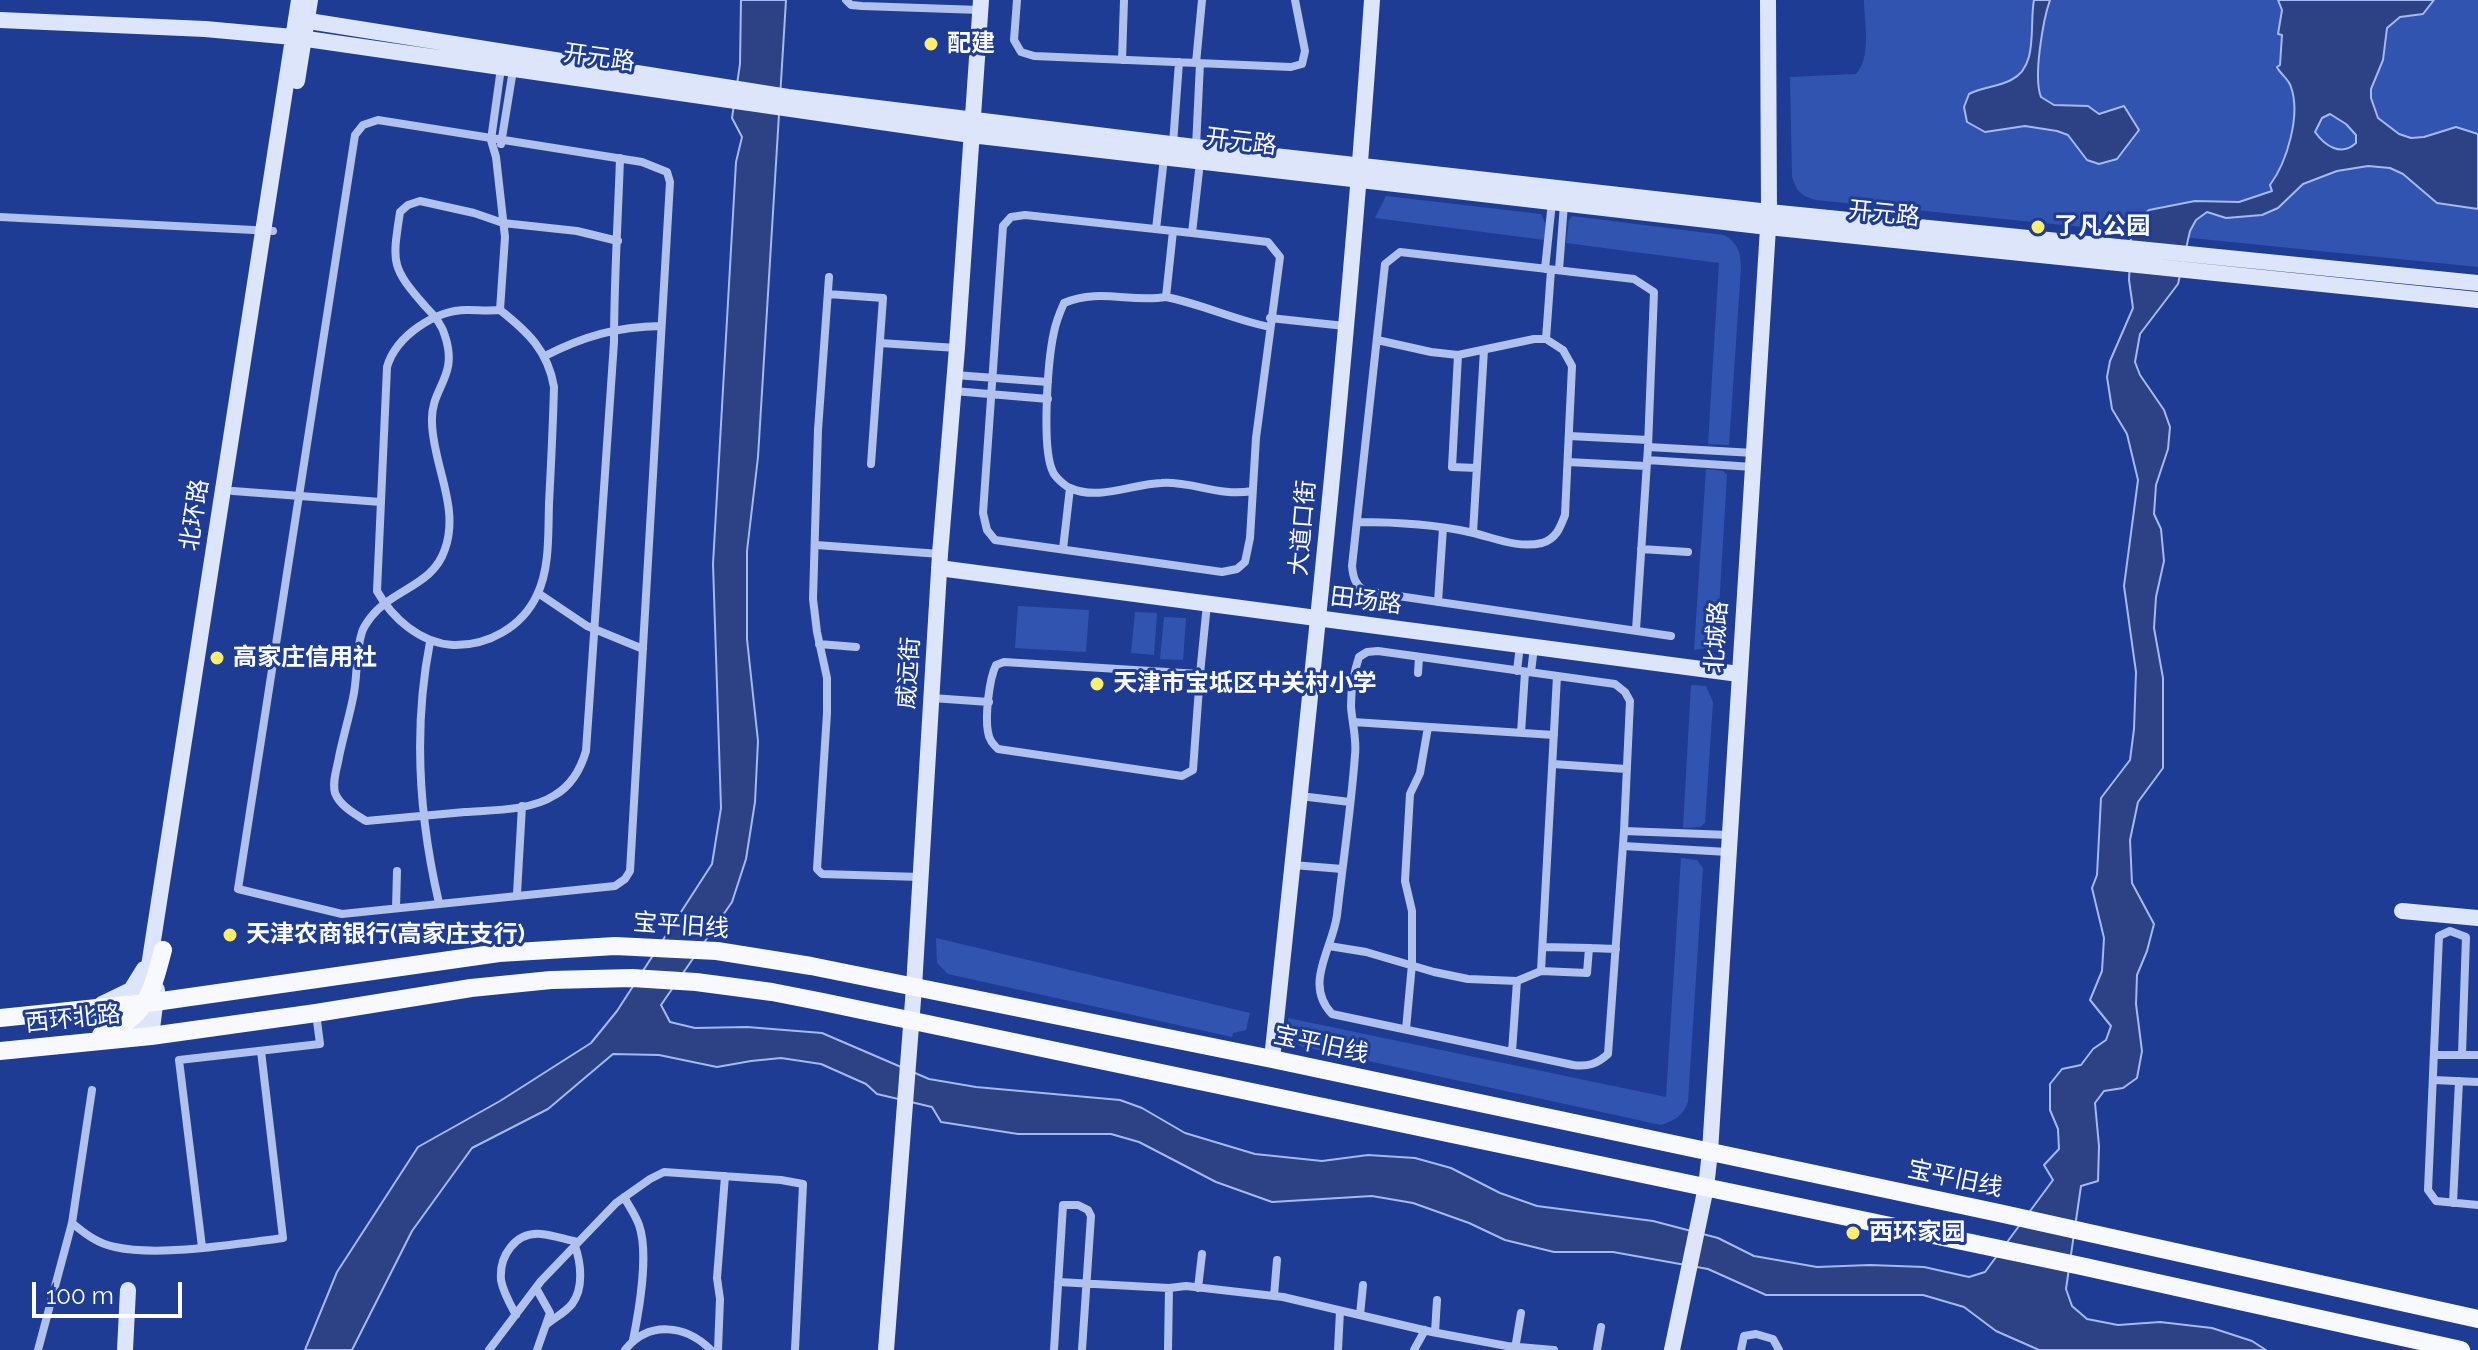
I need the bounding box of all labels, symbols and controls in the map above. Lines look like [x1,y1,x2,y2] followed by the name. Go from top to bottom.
[947,30,995,58] place label: 配建
[922,35,940,53] marker: 配建
[561,39,637,77] street label: 开元路
[1204,123,1278,161] street label: 开元路
[1847,196,1921,232] street label: 开元路
[2054,213,2150,241] place label: 了凡公园
[2029,218,2047,236] marker: 了凡公园
[175,477,215,553] street label: 北环路
[1284,479,1322,577] street label: 大道口街
[1329,582,1403,620] street label: 田场路
[1700,600,1734,674] street label: 北城路
[892,636,926,710] street label: 威远街
[233,644,377,672] place label: 高家庄信用社
[208,649,226,667] marker: 高家庄信用社
[1113,670,1377,698] place label: 天津市宝坻区中关村小学
[1088,675,1106,693] marker: 天津市宝坻区中关村小学
[632,908,730,944] street label: 宝平旧线
[246,921,525,949] place label: 天津农商银行(高家庄支行)
[221,926,239,944] marker: 天津农商银行(高家庄支行)
[24,1000,122,1038] street label: 西环北路
[1271,1021,1371,1069] street label: 宝平旧线
[1905,1155,2005,1203] street label: 宝平旧线
[1869,1219,1965,1247] place label: 西环家园
[1844,1224,1862,1242] marker: 西环家园
[36,1266,186,1316] scale bar
[46,1281,114,1310] text: 100 m

